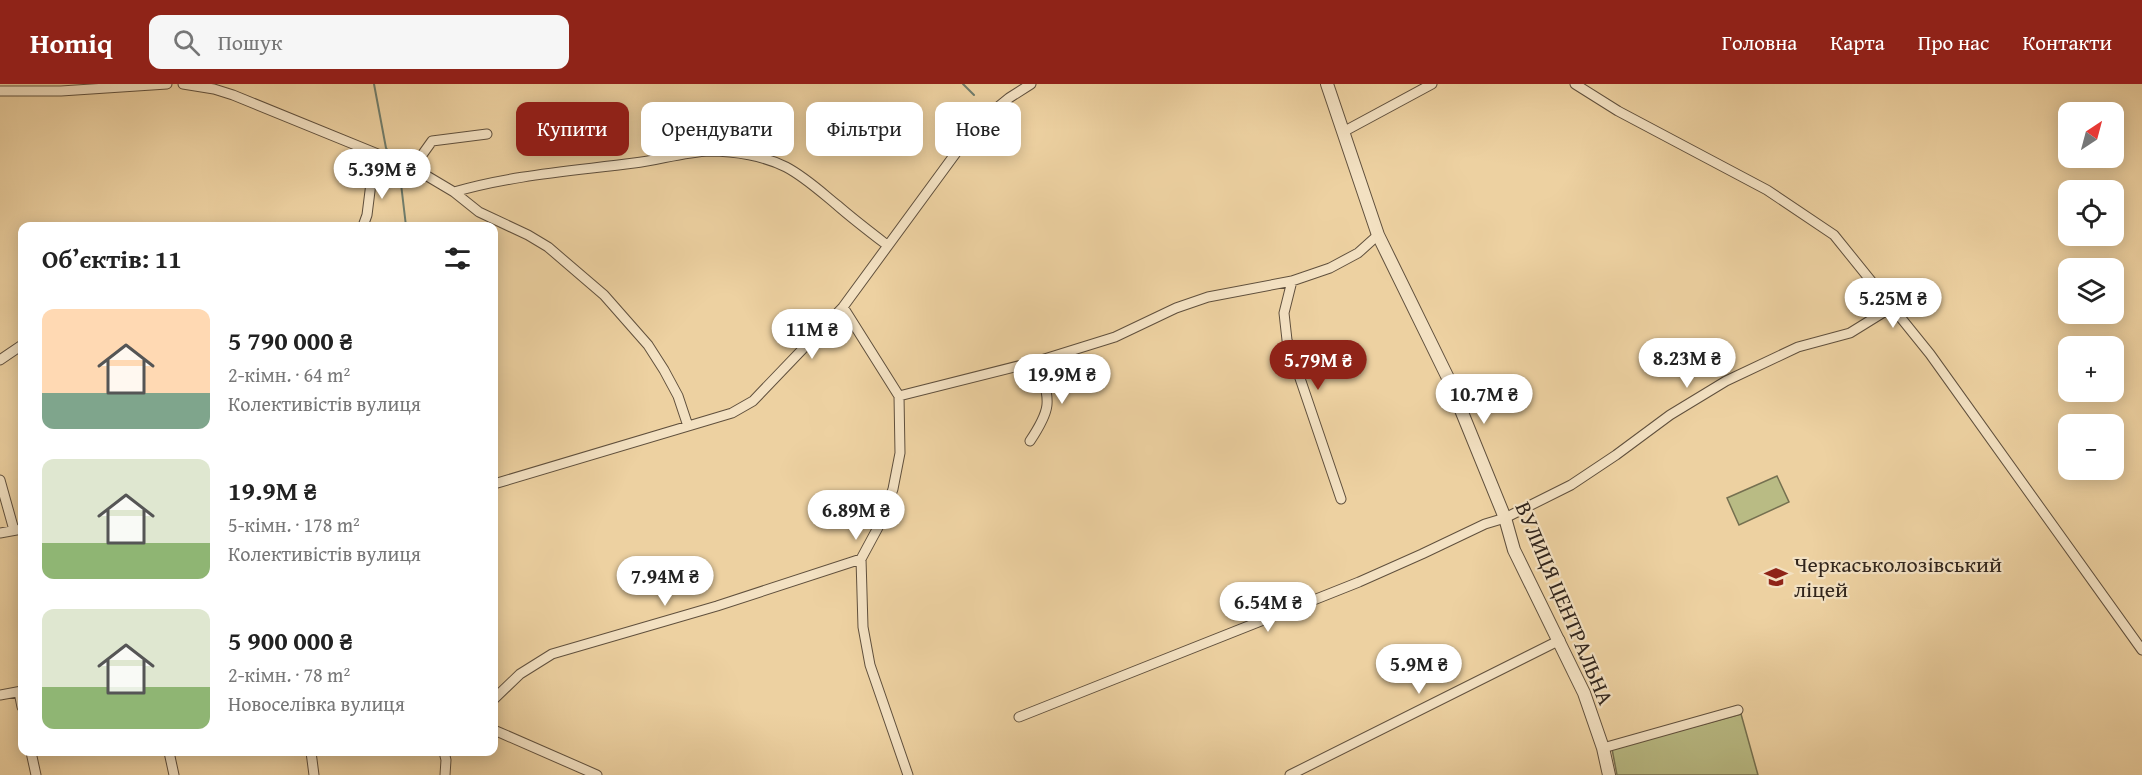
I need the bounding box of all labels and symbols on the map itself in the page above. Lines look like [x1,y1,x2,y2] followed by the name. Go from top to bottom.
[2058,102,2124,168] north arrow
[327,149,437,200] pin: 5.39M ₴
[1838,278,1948,329] pin: 5.25M ₴
[770,309,854,360] pin: 11M ₴
[1632,338,1742,389] pin: 8.23M ₴
[1263,340,1373,391] pin: 5.79M ₴
[1007,354,1117,405] pin: 19.9M ₴
[1429,374,1539,425] pin: 10.7M ₴
[801,490,911,541] pin: 6.89M ₴
[1508,496,1623,710] street label: ВУЛИЦЯ ЦЕНТРАЛЬНА
[1794,548,2002,605] place label: Черкаськолозівський ліцей
[610,556,720,607] pin: 7.94M ₴
[1763,564,1789,590] school or university icon: Черкаськолозівський ліцей
[1213,582,1323,633] pin: 6.54M ₴
[1370,644,1468,695] pin: 5.9M ₴

